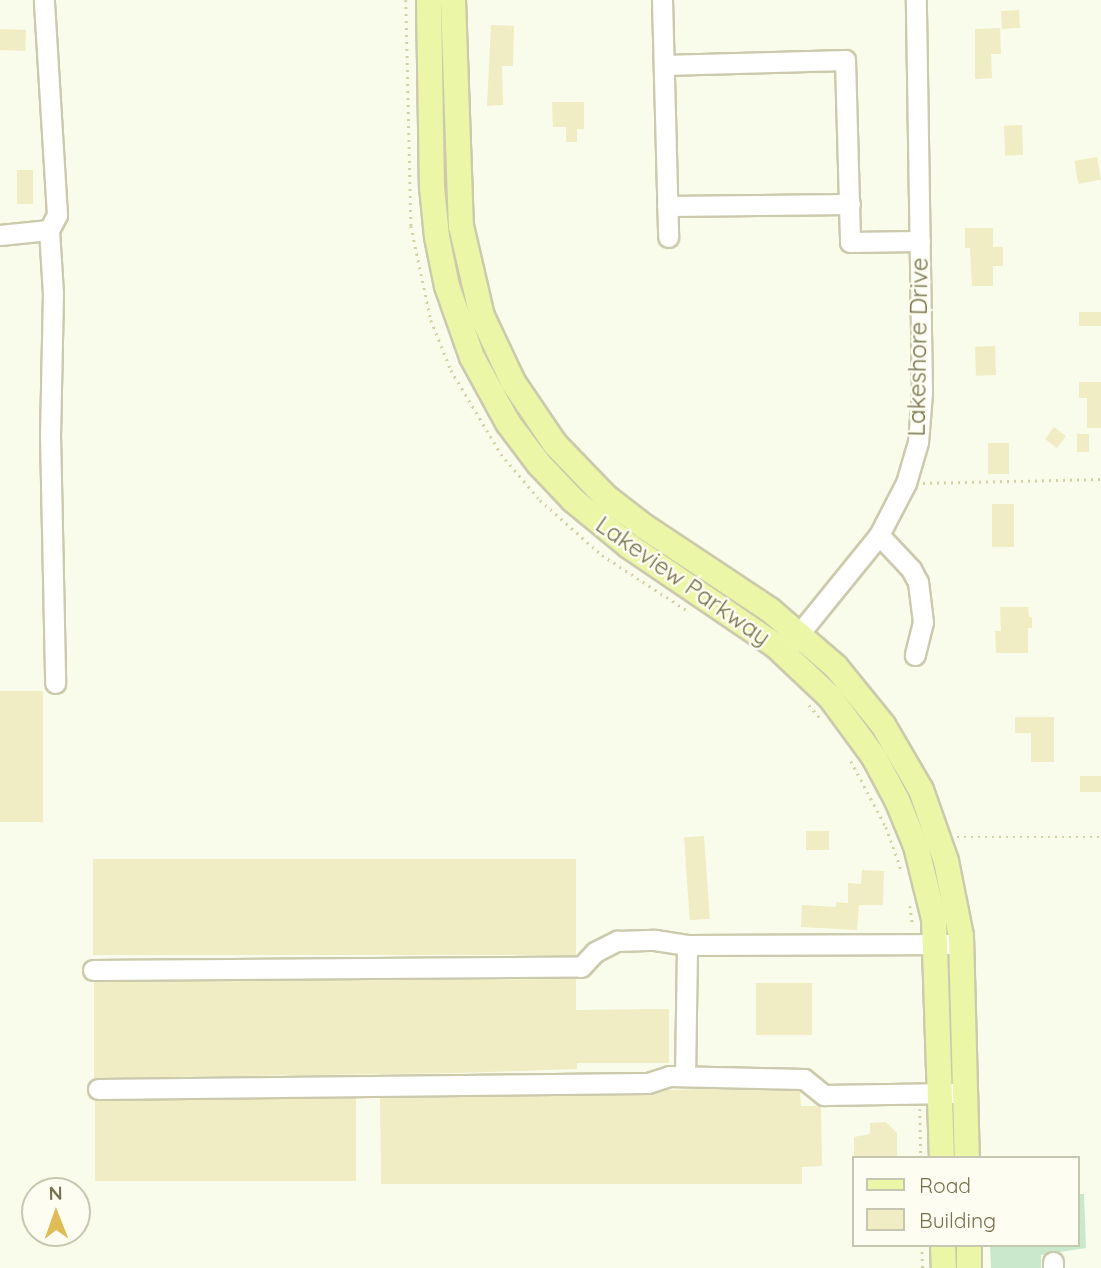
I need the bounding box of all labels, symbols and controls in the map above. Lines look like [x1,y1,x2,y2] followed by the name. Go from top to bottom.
[902,257,934,437] street label: Lakeshore Drive
[590,510,776,652] street label: Lakeview Parkway
[852,1156,1080,1247] legend
[919,1172,971,1198] text: Road
[21,1177,91,1247] north arrow
[48,1181,63,1205] text: N
[919,1207,996,1233] text: Building

